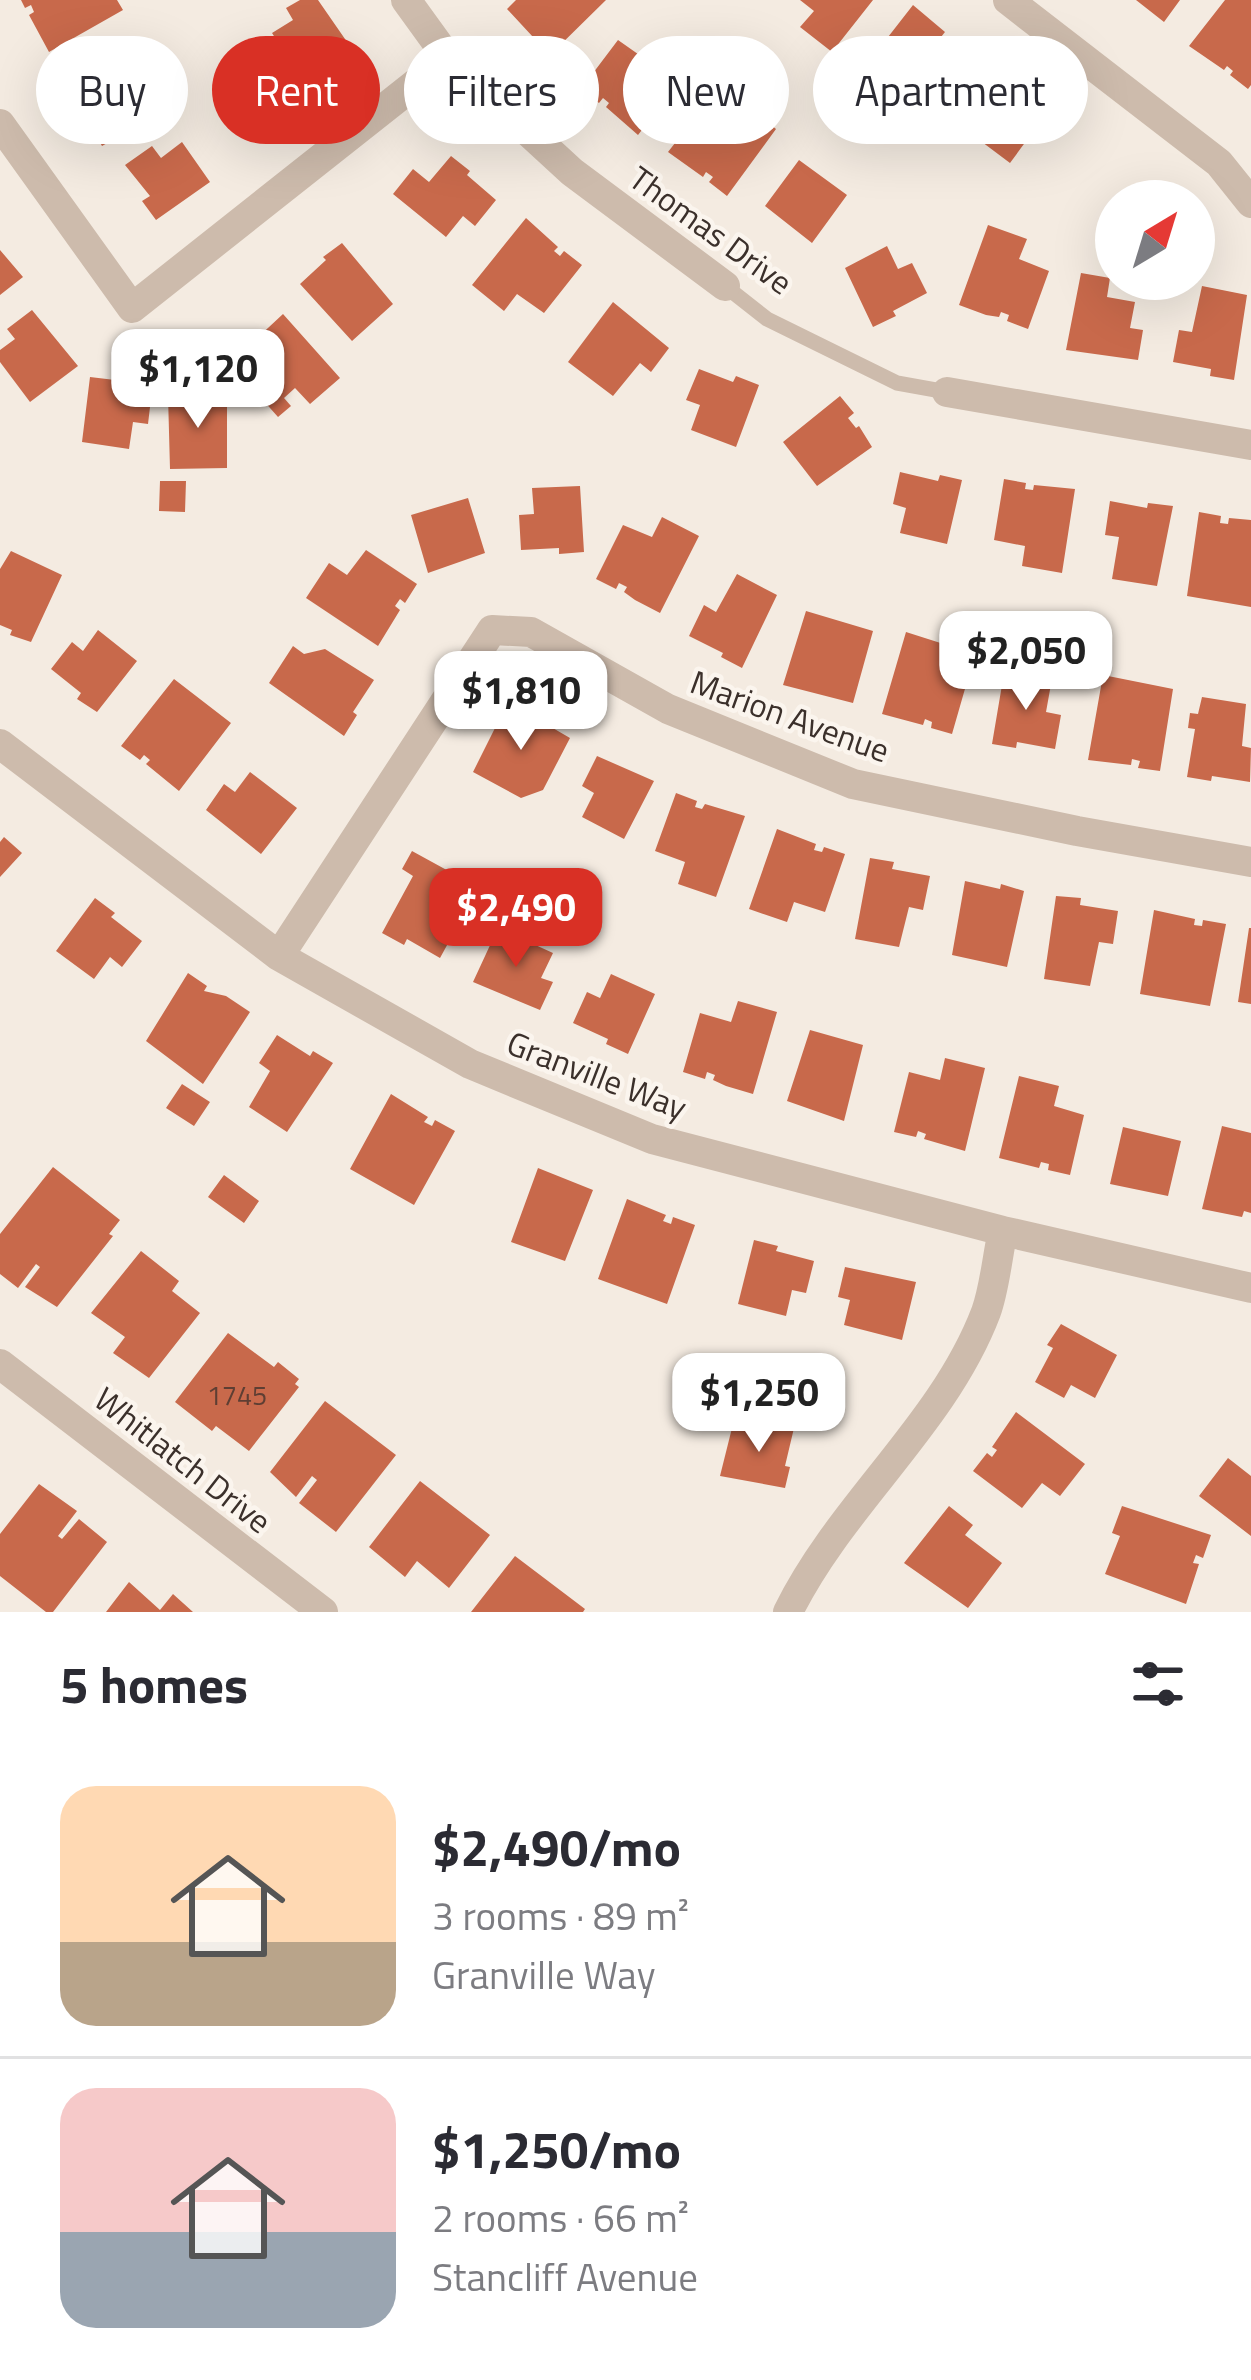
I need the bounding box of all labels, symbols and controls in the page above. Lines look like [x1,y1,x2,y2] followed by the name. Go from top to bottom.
[36,36,188,144] chip: Buy
[212,36,380,144] chip: Rent
[404,36,599,144] chip: Filters
[623,36,789,144] chip: New
[813,36,1088,144] chip: Apartment
[619,154,803,306] street label: Thomas Drive
[1095,180,1215,300] north arrow
[1095,180,1215,300] map controls
[100,329,296,431] pin: $1,120
[138,338,258,397] text: $1,120
[928,611,1124,713] pin: $2,050
[966,620,1086,679] text: $2,050
[423,651,619,753] pin: $1,810
[683,657,897,775] street label: Marion Avenue
[461,660,581,719] text: $1,810
[418,868,614,970] pin: $2,490
[456,877,576,936] text: $2,490
[500,1018,694,1132] street label: Granville Way
[661,1353,857,1455] pin: $1,250
[699,1362,819,1421] text: $1,250
[207,1374,267,1415] house number: 1745
[84,1375,282,1545] street label: Whitlatch Drive
[60,1645,248,1723] text: 5 homes
[1125,1651,1191,1717] icon: filters
[432,1808,681,1886] text: $2,490/mo
[156,1834,300,1978] icon: home
[432,1886,689,1945] text: 3 rooms · 89 m²
[432,1945,656,2004] text: Granville Way
[432,2110,681,2188] text: $1,250/mo
[156,2136,300,2280] icon: home
[432,2188,689,2247] text: 2 rooms · 66 m²
[432,2247,698,2306] text: Stancliff Avenue

